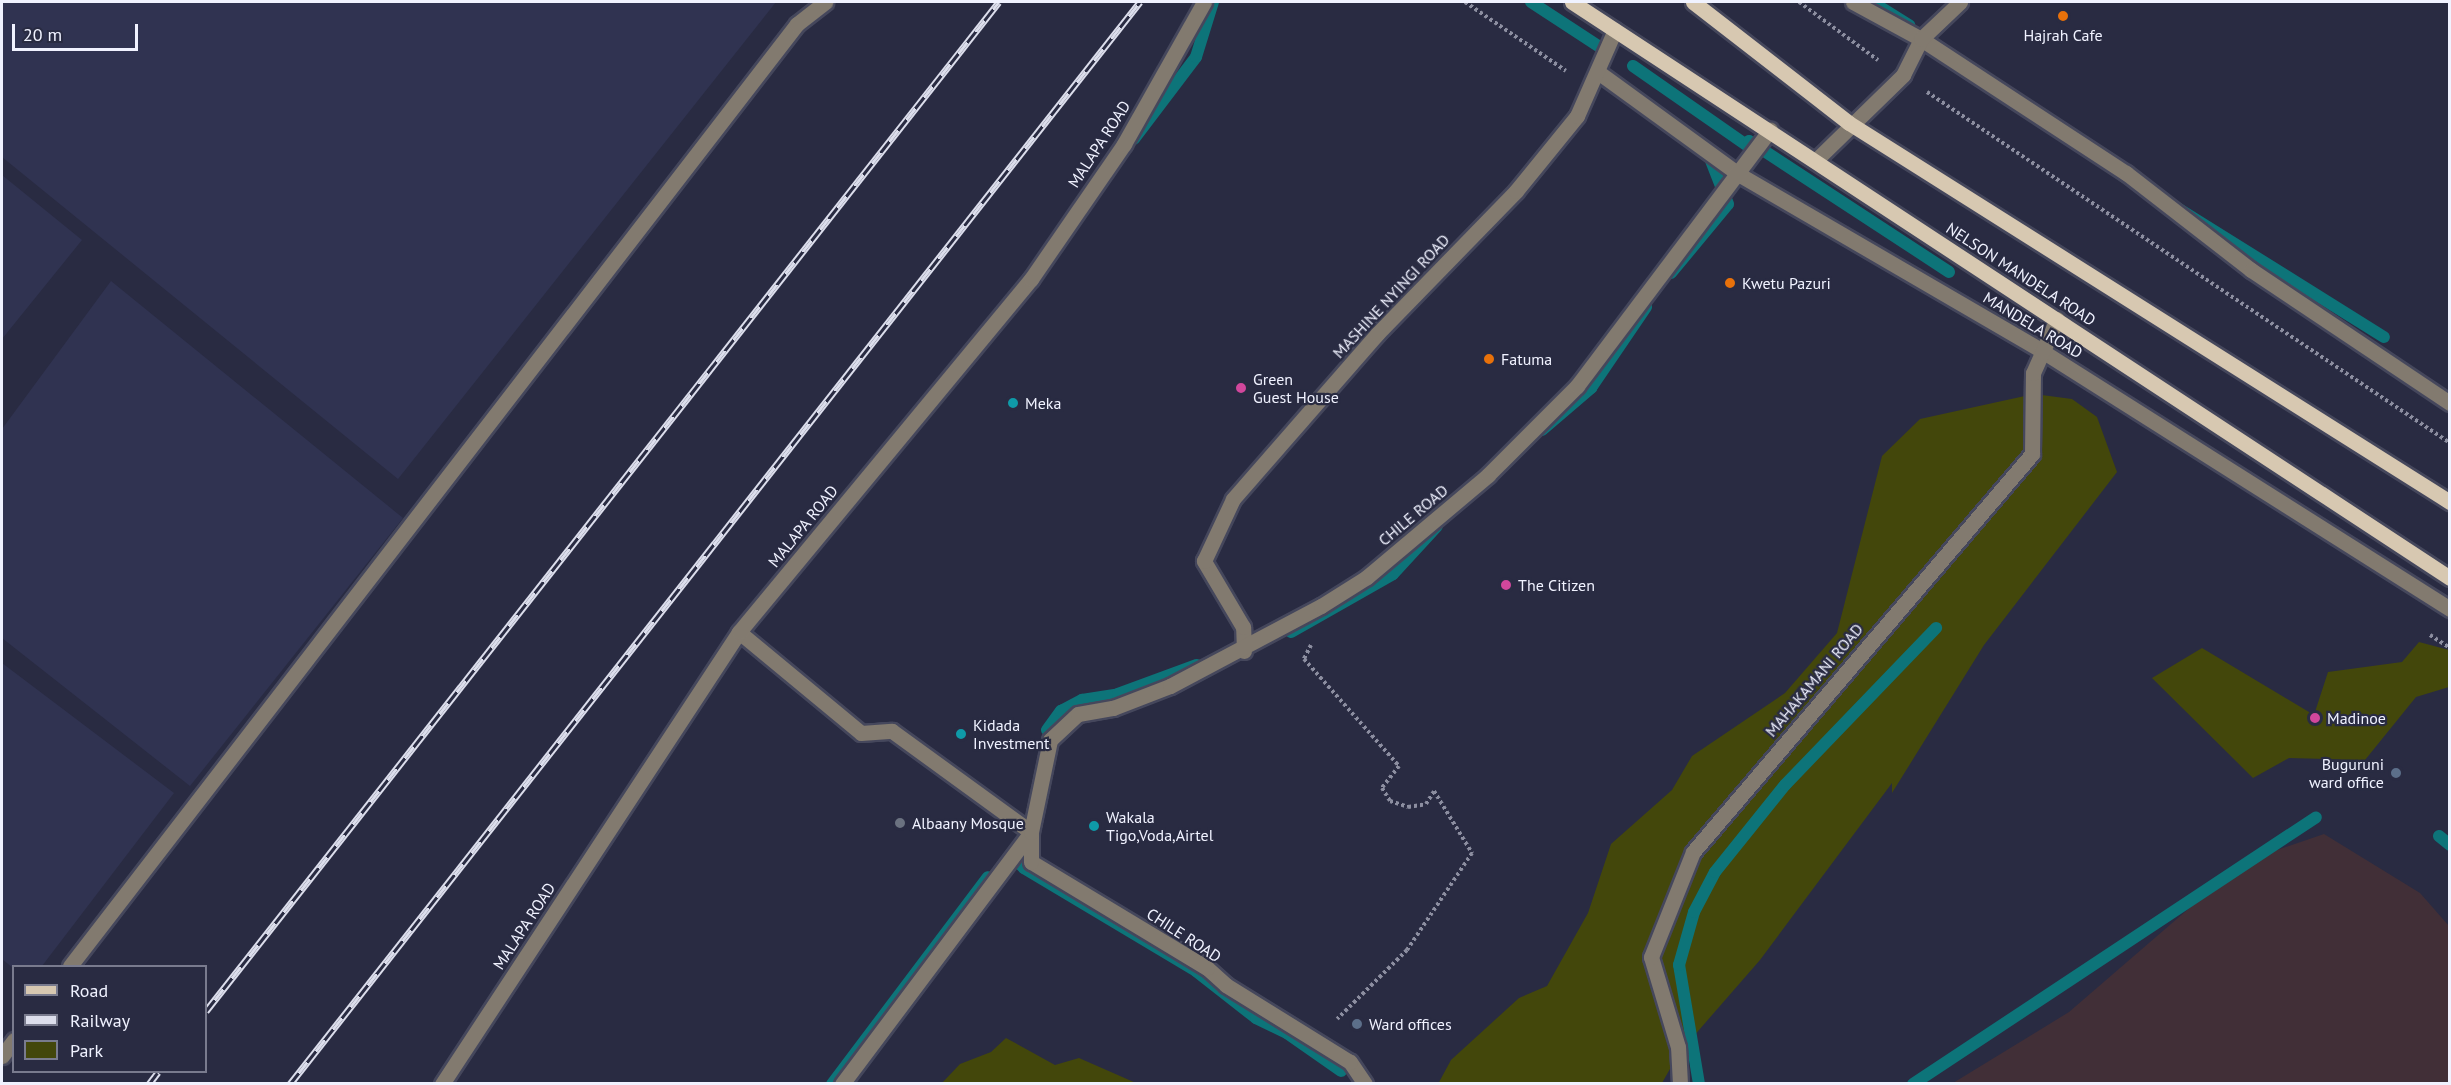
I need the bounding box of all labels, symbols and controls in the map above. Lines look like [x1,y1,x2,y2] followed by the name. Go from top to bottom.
[2056,9,2070,23] marker: Hajrah Cafe
[15,12,141,50] scale bar
[23,23,62,46] text: 20 m
[2023,25,2103,45] place label: Hajrah Cafe
[1064,97,1134,191] street label: MALAPA ROAD
[1942,218,2100,330] street label: NELSON MANDELA ROAD
[1329,230,1453,362] street label: MASHINE NYINGI ROAD
[1742,273,1831,293] place label: Kwetu Pazuri
[1723,276,1737,290] marker: Kwetu Pazuri
[1980,288,2086,362] street label: MANDELA ROAD
[1501,349,1552,369] place label: Fatuma
[1482,352,1496,366] marker: Fatuma
[1253,369,1339,407] place label: Green Guest House
[1234,381,1248,395] marker: Green Guest House
[1025,393,1061,413] place label: Meka
[1006,396,1020,410] marker: Meka
[1374,480,1452,550] street label: CHILE ROAD
[764,481,842,571] street label: MALAPA ROAD
[1518,575,1595,595] place label: The Citizen
[1499,578,1513,592] marker: The Citizen
[1761,620,1867,740] street label: MAHAKAMANI ROAD
[2327,708,2386,728] place label: Madinoe
[2308,711,2322,725] marker: Madinoe
[973,715,1050,753] place label: Kidada Investment
[954,727,968,741] marker: Kidada Investment
[2309,754,2384,792] place label: Buguruni ward office
[2389,766,2403,780] marker: Buguruni ward office
[1106,807,1213,845] place label: Wakala Tigo,Voda,Airtel
[912,813,1024,833] place label: Albaany Mosque
[893,816,907,830] marker: Albaany Mosque
[1087,819,1101,833] marker: Wakala Tigo,Voda,Airtel
[489,879,559,973] street label: MALAPA ROAD
[1143,904,1225,966] street label: CHILE ROAD
[12,965,207,1073] legend
[70,979,108,1002] text: Road
[70,1009,130,1032] text: Railway
[1369,1014,1452,1034] place label: Ward offices
[1350,1017,1364,1031] marker: Ward offices
[70,1039,103,1062] text: Park

